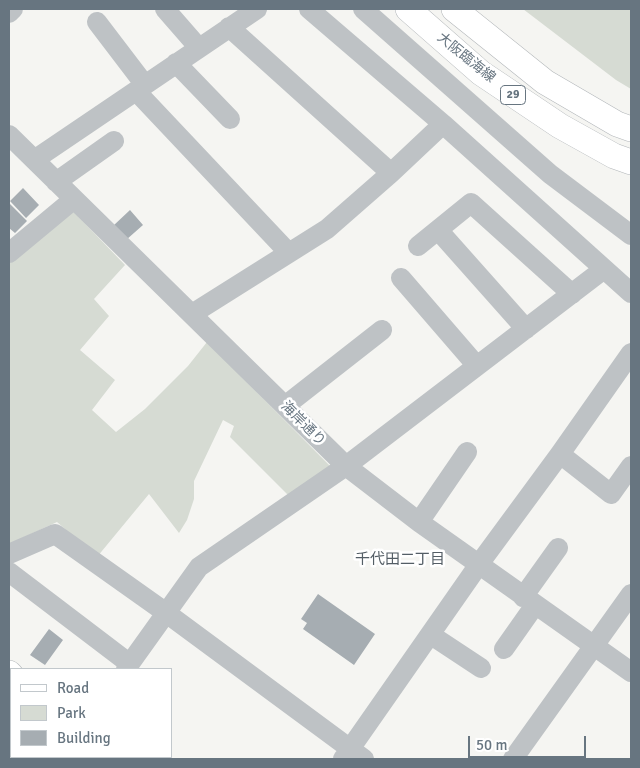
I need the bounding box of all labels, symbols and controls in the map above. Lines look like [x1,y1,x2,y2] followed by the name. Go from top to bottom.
[434,29,498,87] street label: 大阪臨海線
[500,86,526,104] road number: 29
[277,398,329,450] street label: 海岸通り
[355,551,445,569] district label: 千代田二丁目
[10,668,172,758] legend
[57,679,89,697] text: Road
[57,704,86,722] text: Park
[470,726,588,758] scale bar
[57,729,111,747] text: Building
[476,736,507,754] text: 50 m

